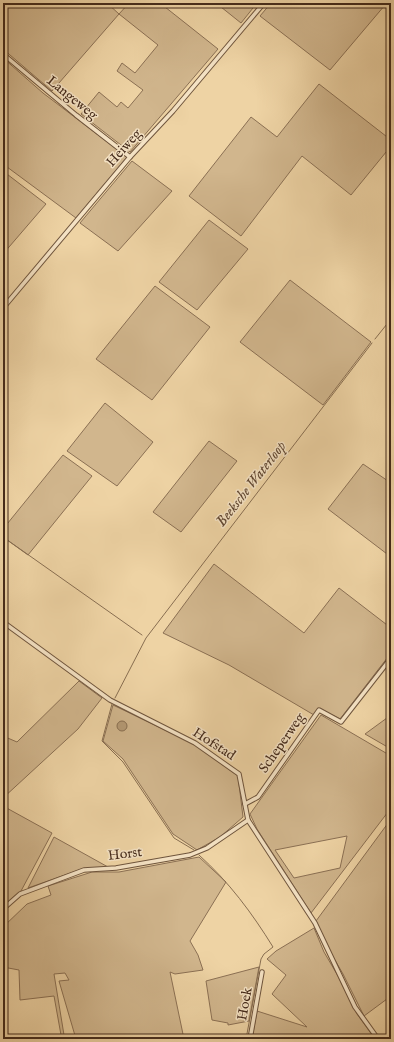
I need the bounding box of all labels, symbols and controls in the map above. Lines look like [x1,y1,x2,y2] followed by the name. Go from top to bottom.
[43,72,102,124] street label: Langeweg
[102,125,146,171] street label: Heiweg
[212,437,290,531] water label: Beeksche Waterloop
[255,709,309,777] street label: Scheperweg
[189,723,239,765] street label: Hofstad
[107,843,143,865] street label: Horst
[233,986,257,1022] street label: Hoek

